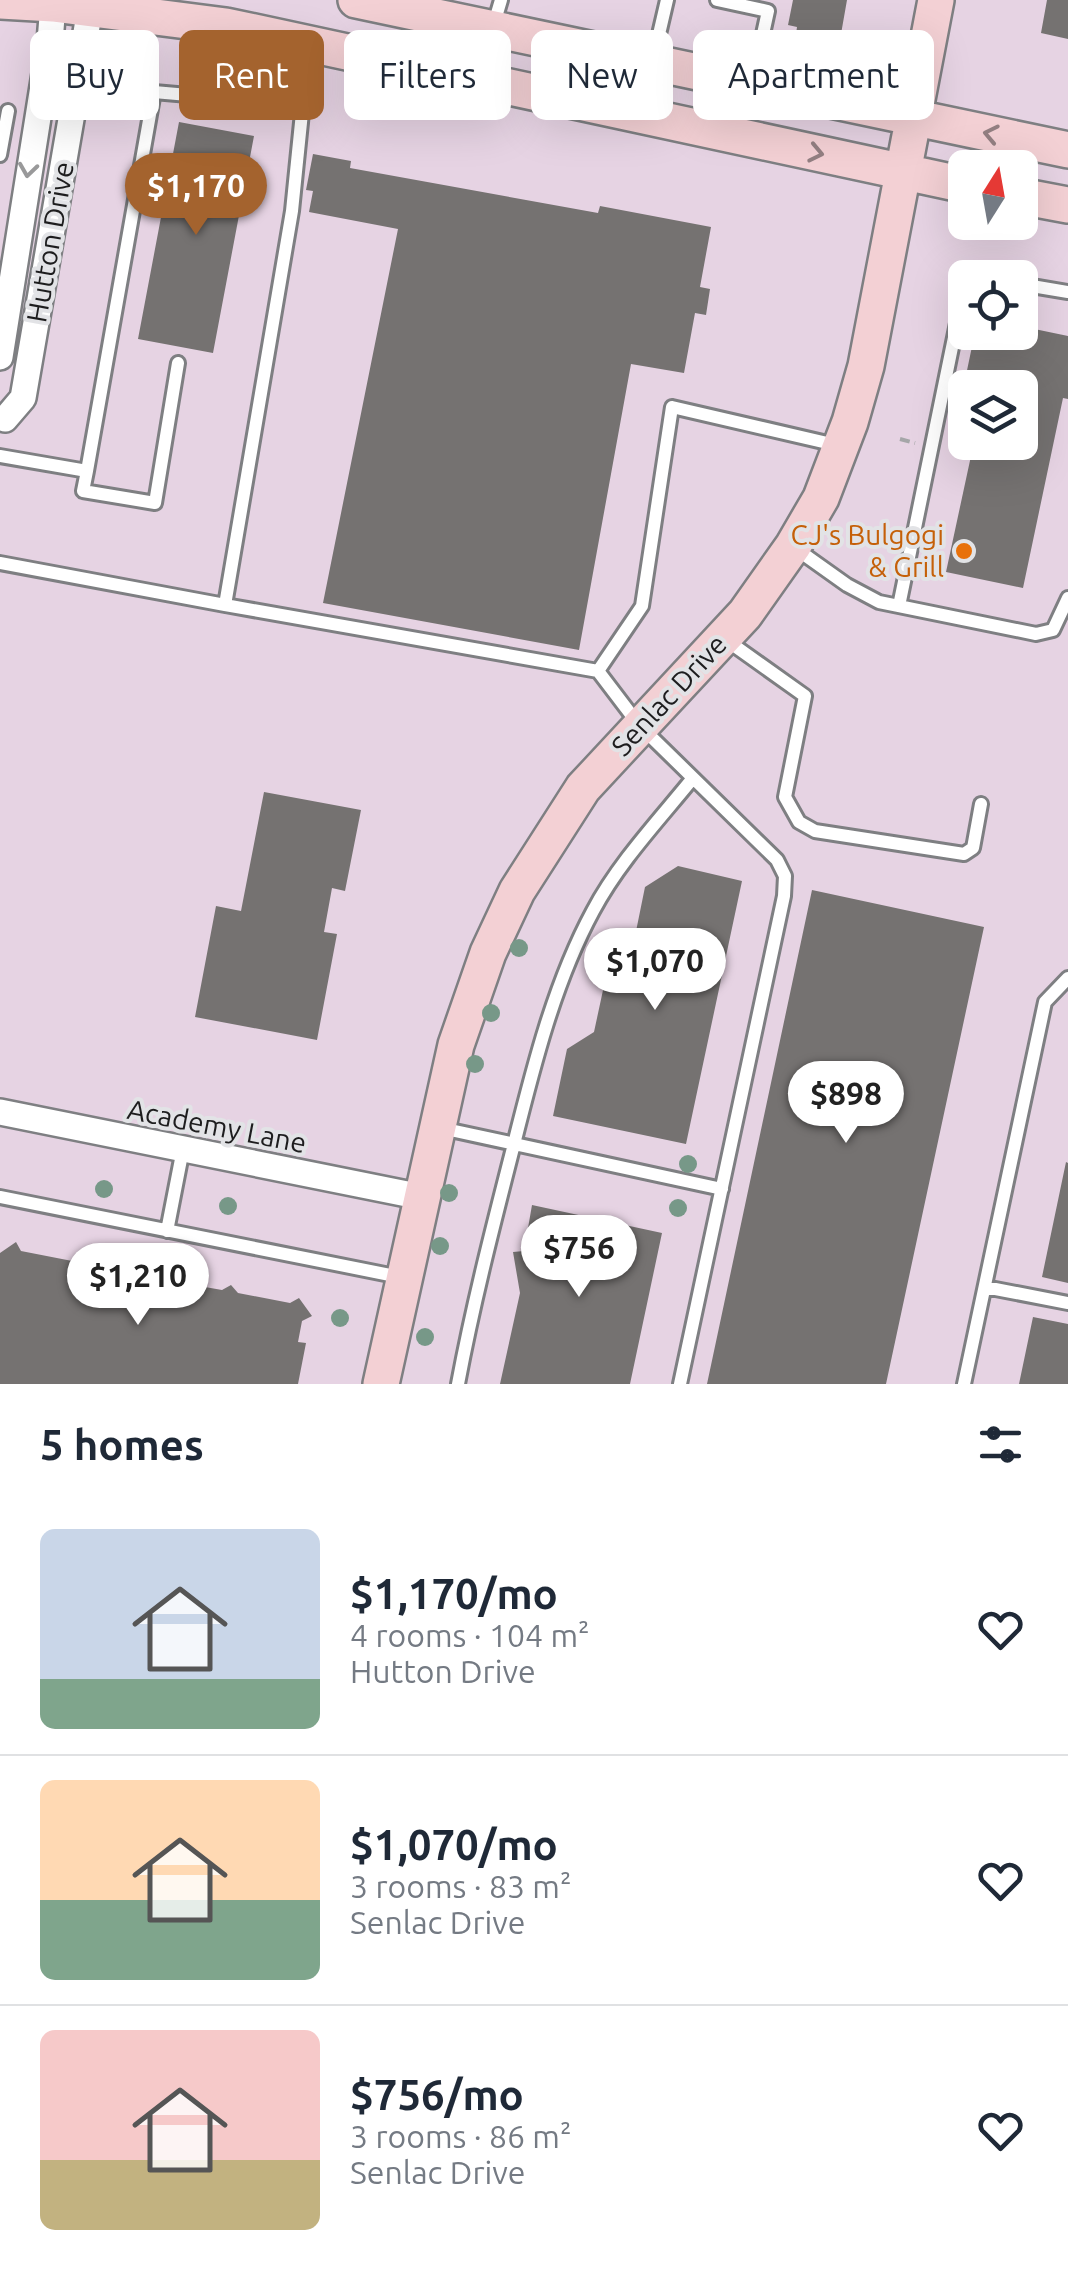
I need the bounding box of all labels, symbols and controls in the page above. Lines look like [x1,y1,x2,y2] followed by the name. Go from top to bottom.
[30,30,159,120] chip: Buy
[179,30,324,120] chip: Rent
[344,30,511,120] chip: Filters
[531,30,673,120] chip: New
[693,30,934,120] chip: Apartment
[983,124,1000,145] one-way arrow
[807,142,824,163] one-way arrow
[948,150,1038,240] north arrow
[948,150,1038,460] map controls
[115,153,277,238] pin: $1,170
[20,159,79,325] street label: Hutton Drive
[18,161,39,178] one-way arrow
[147,167,245,203] text: $1,170
[948,260,1038,350] button: locate
[948,370,1038,460] button: layers
[791,519,944,582] place label: CJ's Bulgogi & Grill
[953,540,975,562] marker: CJ's Bulgogi & Grill
[605,628,732,761] street label: Senlac Drive
[574,928,736,1013] pin: $1,070
[606,942,704,978] text: $1,070
[787,1061,905,1146] pin: $898
[810,1075,882,1111] text: $898
[125,1093,309,1158] street label: Academy Lane
[520,1215,638,1300] pin: $756
[543,1229,615,1265] text: $756
[57,1243,219,1328] pin: $1,210
[89,1257,187,1293] text: $1,210
[973,1417,1028,1472] icon: filters
[40,1421,204,1468] text: 5 homes
[120,1569,240,1689] icon: home
[350,1570,558,1617] text: $1,170/mo
[973,1602,1028,1657] icon: heart
[350,1617,590,1653] text: 4 rooms · 104 m²
[350,1653,536,1689] text: Hutton Drive
[120,1820,240,1940] icon: home
[350,1821,558,1868] text: $1,070/mo
[973,1853,1028,1908] icon: heart
[350,1868,571,1904] text: 3 rooms · 83 m²
[350,1904,525,1940] text: Senlac Drive
[120,2070,240,2190] icon: home
[350,2071,524,2118] text: $756/mo
[973,2103,1028,2158] icon: heart
[350,2118,571,2154] text: 3 rooms · 86 m²
[350,2154,525,2190] text: Senlac Drive

